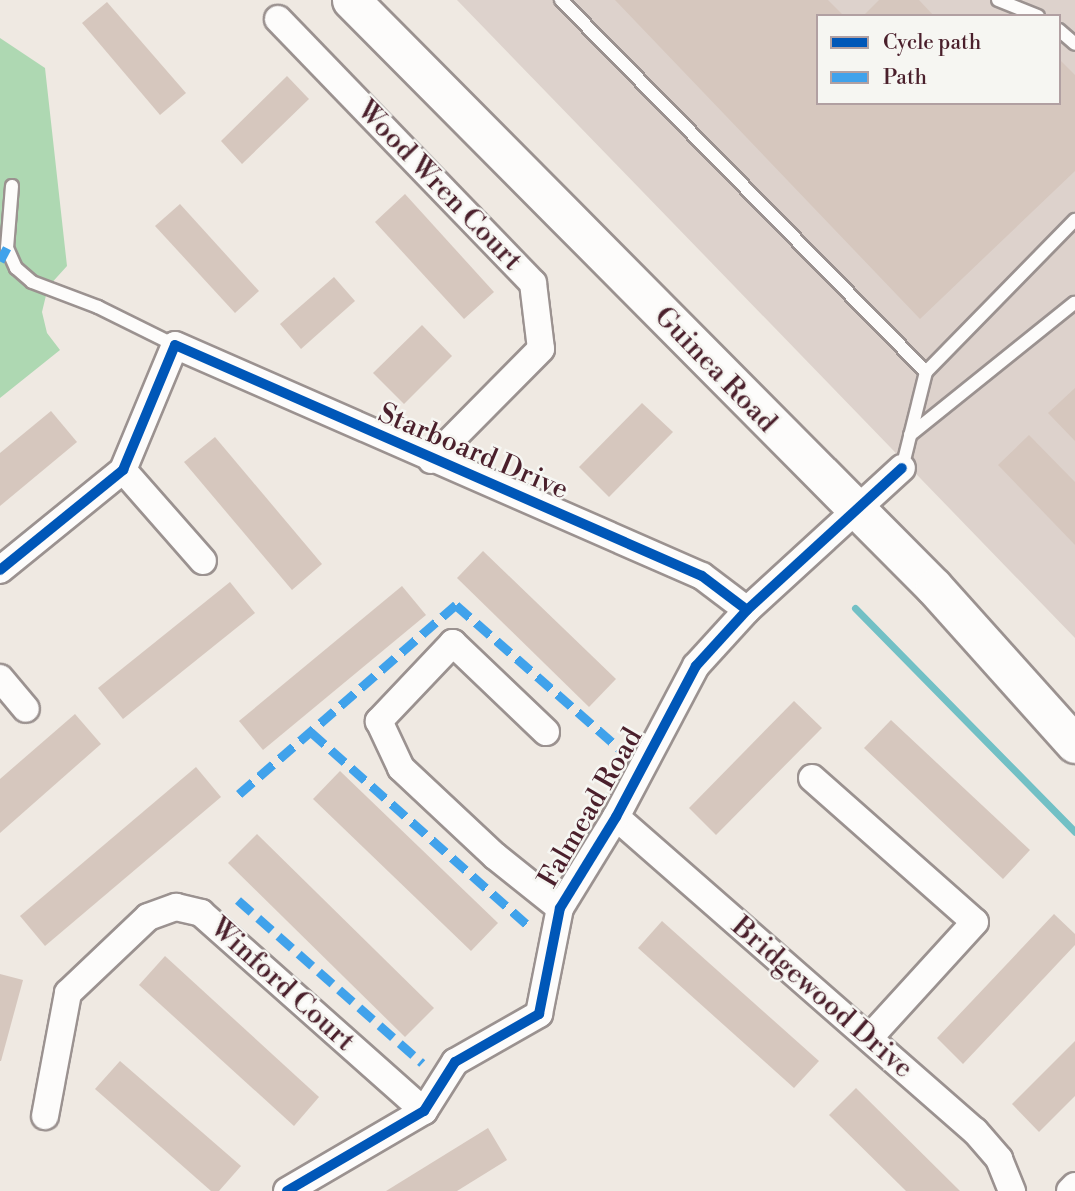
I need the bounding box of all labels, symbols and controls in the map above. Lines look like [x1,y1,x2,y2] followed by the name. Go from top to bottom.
[816,14,1061,105] legend
[883,30,981,56] text: Cycle path
[883,65,927,91] text: Path
[349,94,529,278] street label: Wood Wren Court
[647,300,783,440] street label: Guinea Road
[373,397,573,507] street label: Starboard Drive
[532,722,650,894] street label: Falmead Road
[724,910,920,1086] street label: Bridgewood Drive
[203,911,361,1059] street label: Winford Court

